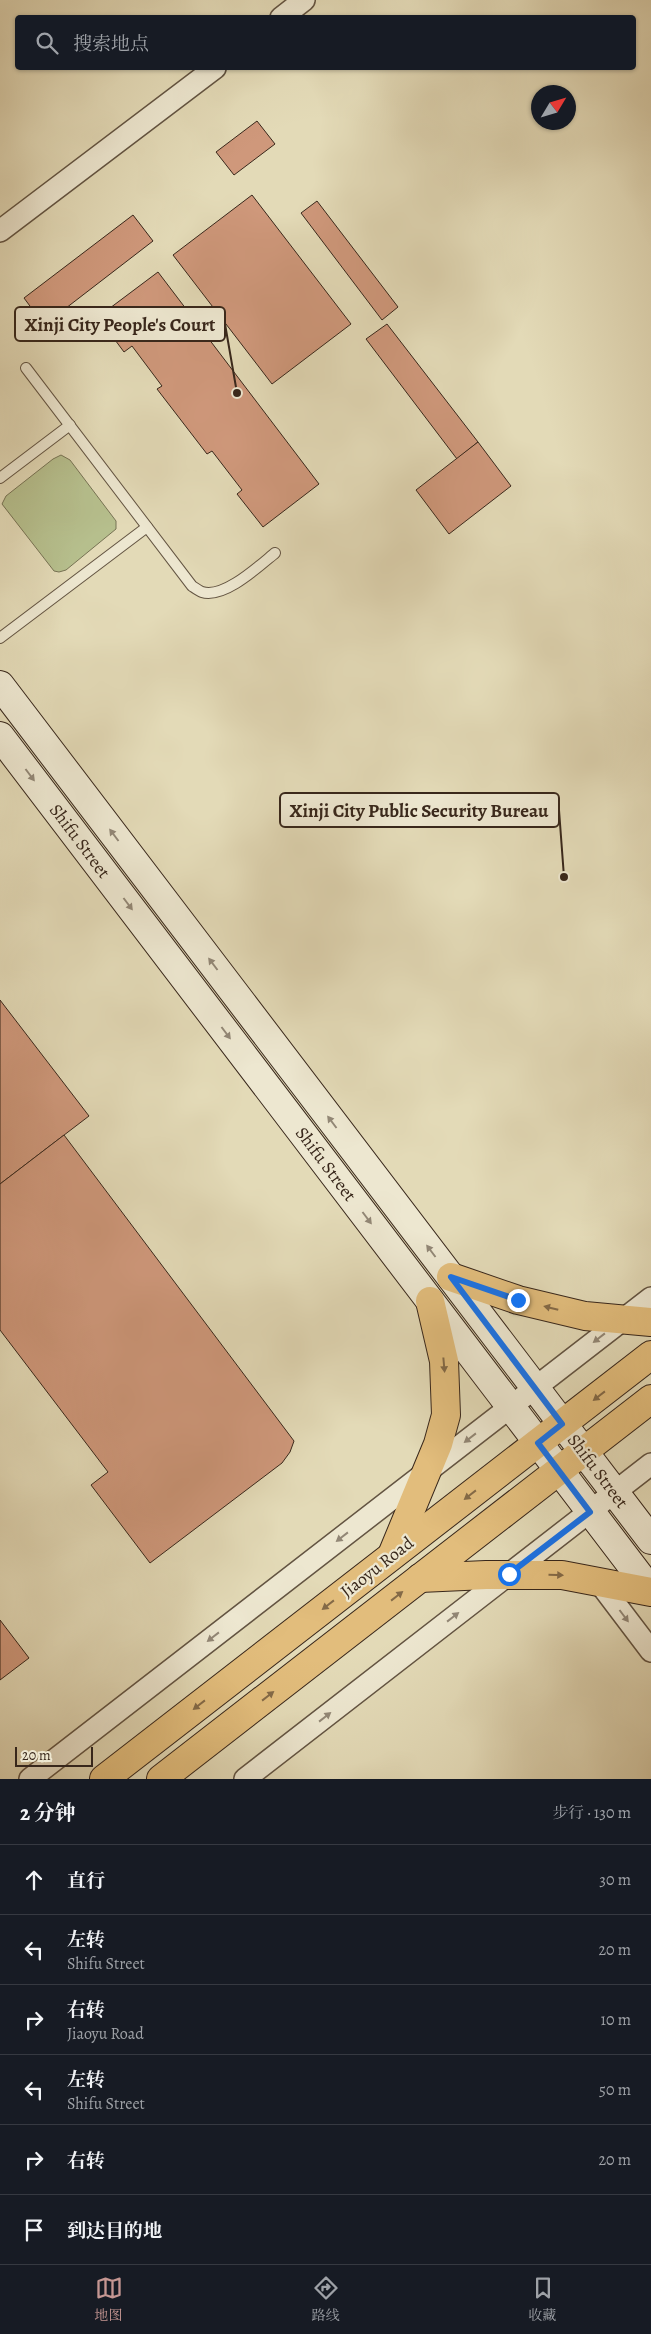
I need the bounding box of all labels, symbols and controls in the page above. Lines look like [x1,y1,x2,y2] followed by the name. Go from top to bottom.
[15,15,636,70] search box
[33,29,61,57] icon: search
[73,31,149,57] text: 搜索地点
[531,85,576,130] north arrow
[15,307,225,341] callout: Xinji City People's Court
[25,312,216,338] text: Xinji City People's Court
[24,768,35,781] one-way arrow
[280,793,559,827] callout: Xinji City Public Security Bureau
[290,798,549,824] text: Xinji City Public Security Bureau
[44,799,116,883] street label: Shifu Street
[109,829,120,842] one-way arrow
[123,897,133,911] one-way arrow
[207,958,218,971] one-way arrow
[221,1026,232,1039] one-way arrow
[327,1115,338,1128] one-way arrow
[290,1122,362,1206] street label: Shifu Street
[362,1211,372,1225] one-way arrow
[425,1245,436,1258] one-way arrow
[507,1289,530,1312] route end
[544,1304,559,1312] one-way arrow
[593,1333,606,1344] one-way arrow
[440,1358,448,1374] one-way arrow
[593,1390,606,1401] one-way arrow
[562,1429,634,1513] street label: Shifu Street
[463,1433,477,1443] one-way arrow
[464,1490,477,1501] one-way arrow
[336,1531,419,1603] street label: Jiaoyu Road
[336,1532,349,1543] one-way arrow
[498,1563,521,1586] route start
[548,1571,564,1579] one-way arrow
[390,1591,404,1601] one-way arrow
[322,1600,335,1611] one-way arrow
[619,1609,630,1622] one-way arrow
[446,1612,459,1623] one-way arrow
[206,1632,220,1642] one-way arrow
[261,1690,274,1701] one-way arrow
[192,1700,206,1710] one-way arrow
[318,1712,332,1722] one-way arrow
[15,1744,92,1767] scale bar
[22,1746,51,1765] text: 20 m
[20,1799,76,1827] text: 2 分钟
[552,1802,631,1824] text: 步行 · 130 m
[20,1866,48,1894] icon: ahead
[67,1868,105,1894] text: 直行
[599,1869,631,1891] text: 30 m
[67,1927,105,1953] text: 左转
[20,1936,48,1964] icon: left
[598,1939,631,1961] text: 20 m
[67,1953,145,1975] text: Shifu Street
[67,1997,105,2023] text: 右转
[20,2006,48,2034] icon: right
[601,2009,631,2031] text: 10 m
[67,2023,144,2045] text: Jiaoyu Road
[67,2067,105,2093] text: 左转
[20,2076,48,2104] icon: left
[599,2079,631,2101] text: 50 m
[67,2093,145,2115] text: Shifu Street
[20,2146,48,2174] icon: right
[67,2148,105,2174] text: 右转
[598,2149,631,2171] text: 20 m
[20,2216,48,2244] icon: arrive
[67,2218,162,2244] text: 到达目的地
[95,2274,123,2325] tab: 地图
[312,2274,340,2325] tab: 路线
[529,2274,557,2325] tab: 收藏

